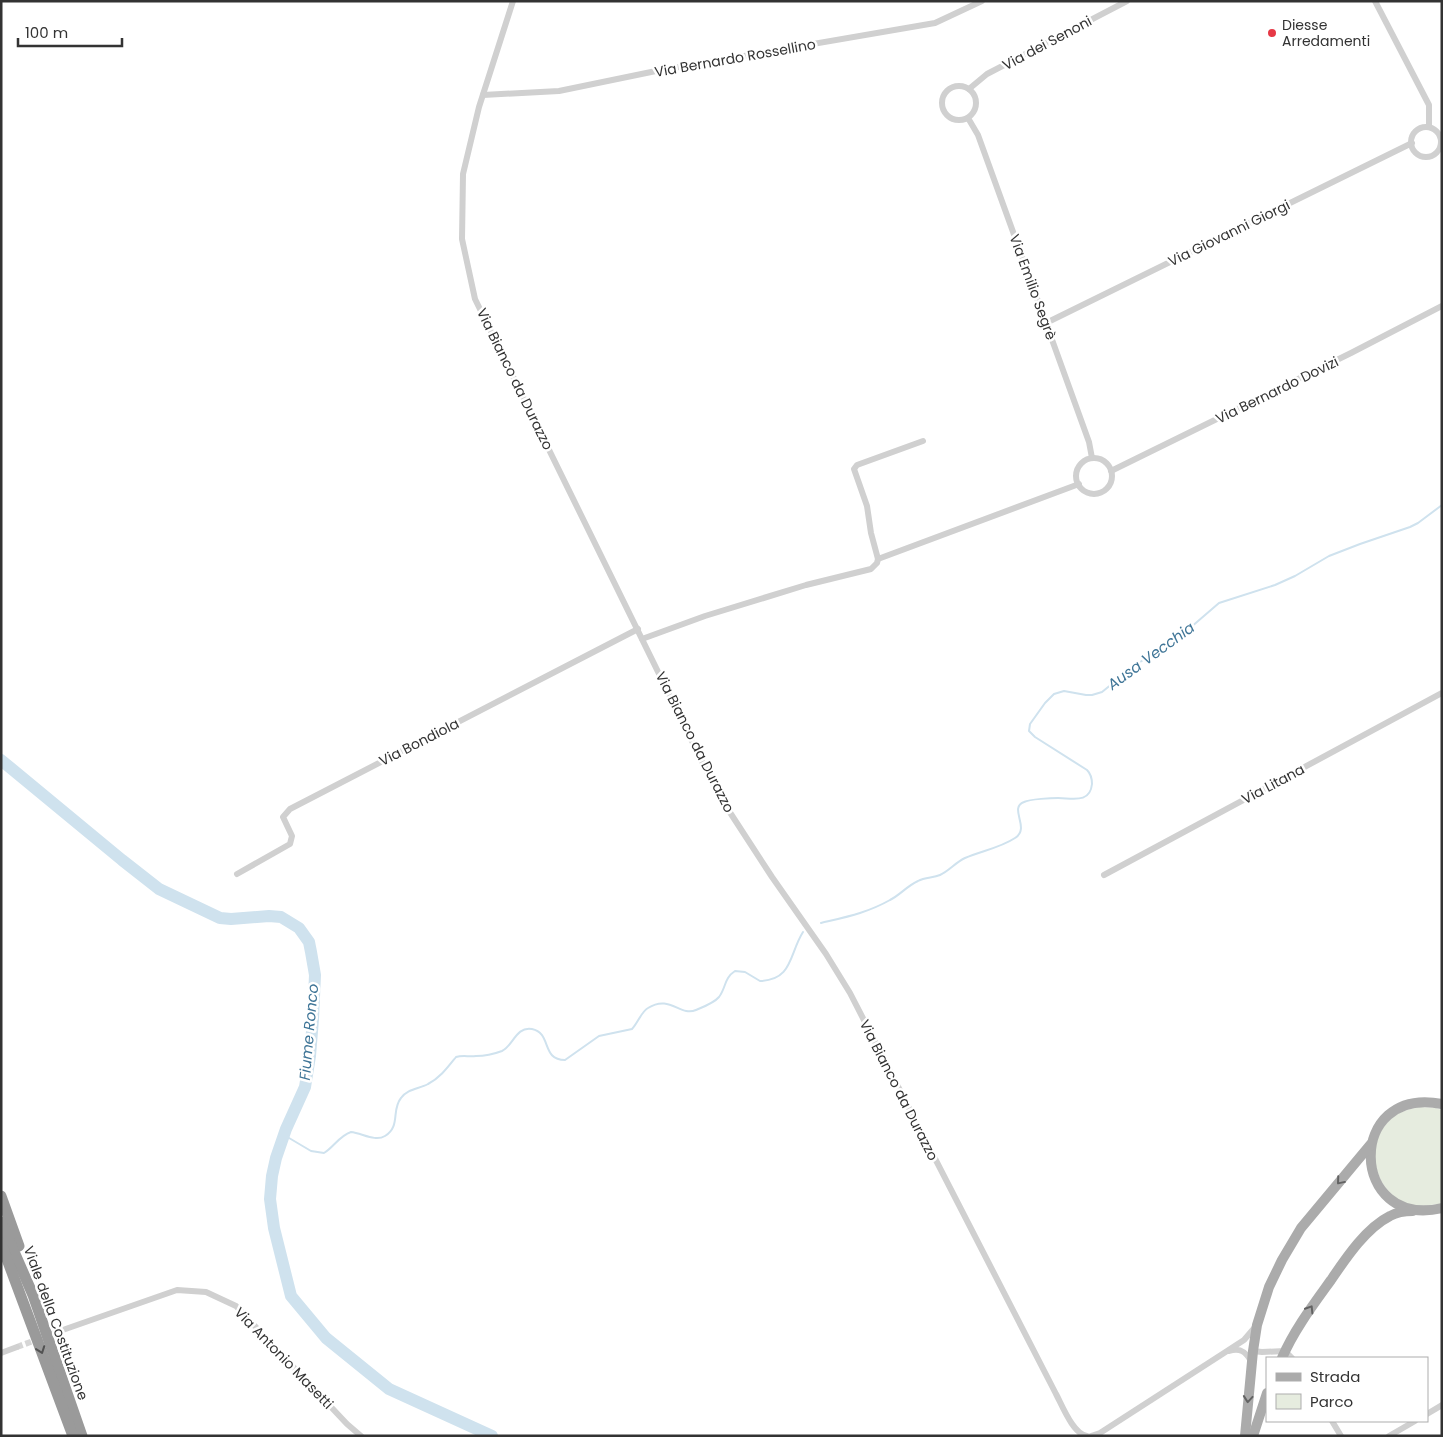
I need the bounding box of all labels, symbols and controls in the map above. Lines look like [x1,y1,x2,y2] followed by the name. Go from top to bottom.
[999,11,1095,75] street label: Via dei Senoni
[18,15,121,47] scale bar
[1282,15,1370,51] place label: Diesse Arredamenti
[25,22,68,43] text: 100 m
[1266,27,1278,39] marker: Diesse Arredamenti
[653,34,817,82] street label: Via Bernardo Rossellino
[1165,195,1293,271] street label: Via Giovanni Giorgi
[1005,231,1061,343] street label: Via Emilio Segrè
[472,305,558,453] street label: Via Bianco da Durazzo
[1212,352,1342,428] street label: Via Bernardo Dovizi
[1102,617,1199,695] water label: Ausa Vecchia
[651,668,739,816] street label: Via Bianco da Durazzo
[376,713,462,771] street label: Via Bondiola
[1238,759,1308,809] street label: Via Litana
[294,983,323,1081] water label: Fiume Ronco
[855,1016,943,1164] street label: Via Bianco da Durazzo
[1337,1176,1346,1185] one-way arrow
[19,1243,93,1403] street label: Viale della Costituzione
[230,1303,338,1413] street label: Via Antonio Masetti
[1304,1306,1313,1315] one-way arrow
[35,1345,45,1353] one-way arrow
[1266,1357,1428,1422] legend
[1310,1366,1360,1387] text: Strada
[1310,1391,1353,1412] text: Parco
[1243,1395,1254,1403] one-way arrow

